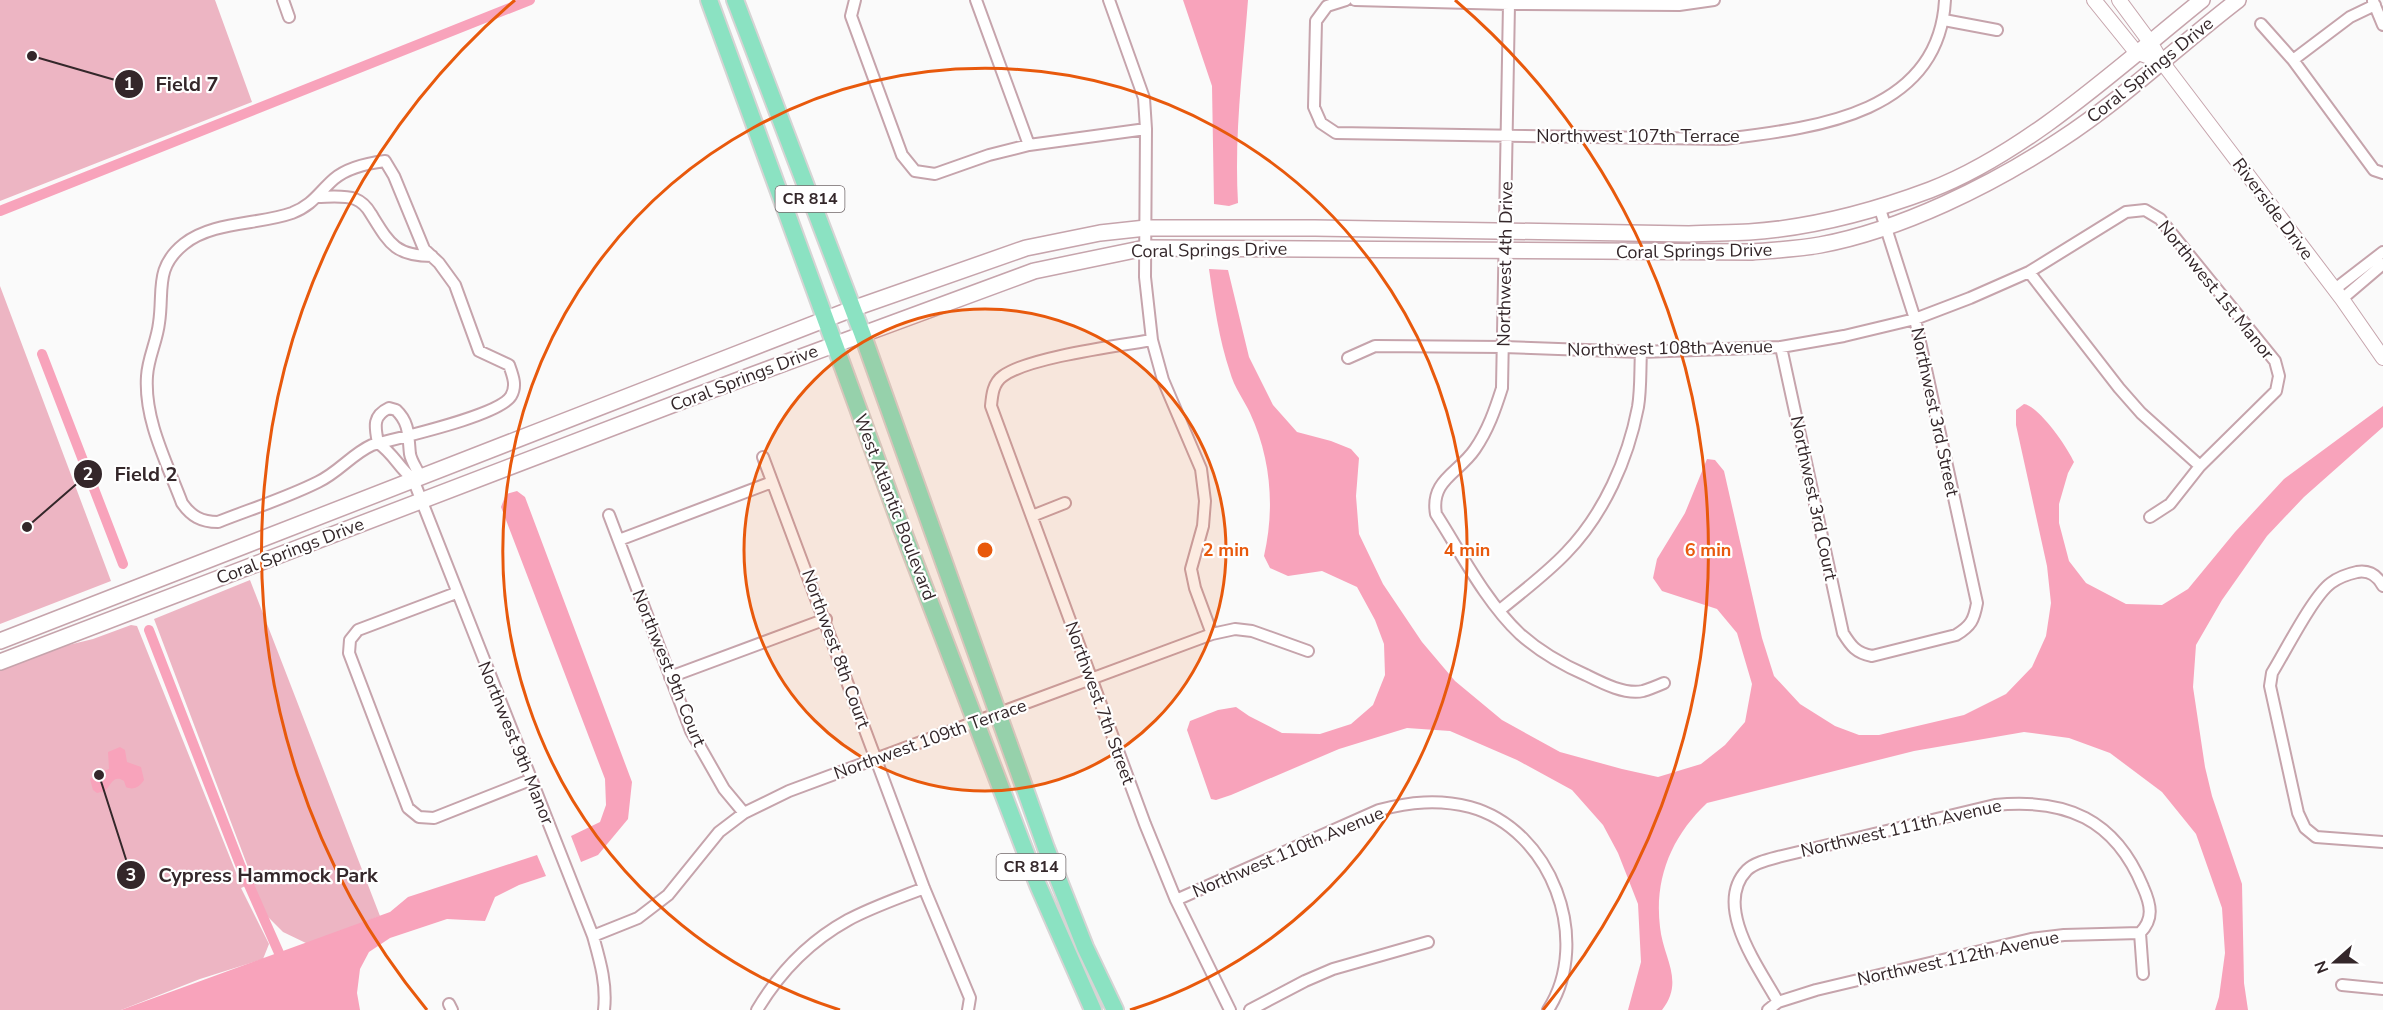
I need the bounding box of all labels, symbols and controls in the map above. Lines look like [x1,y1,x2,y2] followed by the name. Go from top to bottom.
[2082,11,2218,129] street label: Coral Springs Drive
[114,65,231,103] callout: Field 7
[156,71,218,98] text: Field 7
[124,72,134,96] text: 1
[1536,124,1740,148] street label: Northwest 107th Terrace
[2227,153,2319,265] street label: Riverside Drive
[1492,181,1518,347] street label: Northwest 4th Drive
[776,186,844,212] road number: CR 814
[2152,215,2280,365] street label: Northwest 1st Manor
[1131,237,1287,263] street label: Coral Springs Drive
[1616,238,1772,264] street label: Coral Springs Drive
[1905,325,1965,499] street label: Northwest 3rd Street
[1567,334,1773,362] street label: Northwest 108th Avenue
[667,339,821,417] street label: Coral Springs Drive
[848,410,942,604] street label: West Atlantic Boulevard
[1785,413,1843,583] street label: Northwest 3rd Court
[73,455,190,493] callout: Field 2
[115,461,177,488] text: Field 2
[83,462,93,486] text: 2
[213,512,367,590] street label: Coral Springs Drive
[1203,538,1249,562] text: 2 min
[1444,538,1490,562] text: 4 min
[1685,538,1731,562] text: 6 min
[975,540,995,560] centre of rings
[796,566,876,732] street label: Northwest 8th Court
[626,586,712,751] street label: Northwest 9th Court
[1059,618,1141,788] street label: Northwest 7th Street
[472,658,560,829] street label: Northwest 9th Manor
[830,693,1030,785] street label: Northwest 109th Terrace
[1798,793,2004,863] street label: Northwest 111th Avenue
[1189,801,1387,903] street label: Northwest 110th Avenue
[996,854,1066,880] road number: CR 814
[116,856,390,894] callout: Cypress Hammock Park
[158,862,379,889] text: Cypress Hammock Park
[126,863,136,887] text: 3
[1855,925,2061,991] street label: Northwest 112th Avenue
[2305,932,2365,992] north arrow
[2310,957,2334,977] text: N

